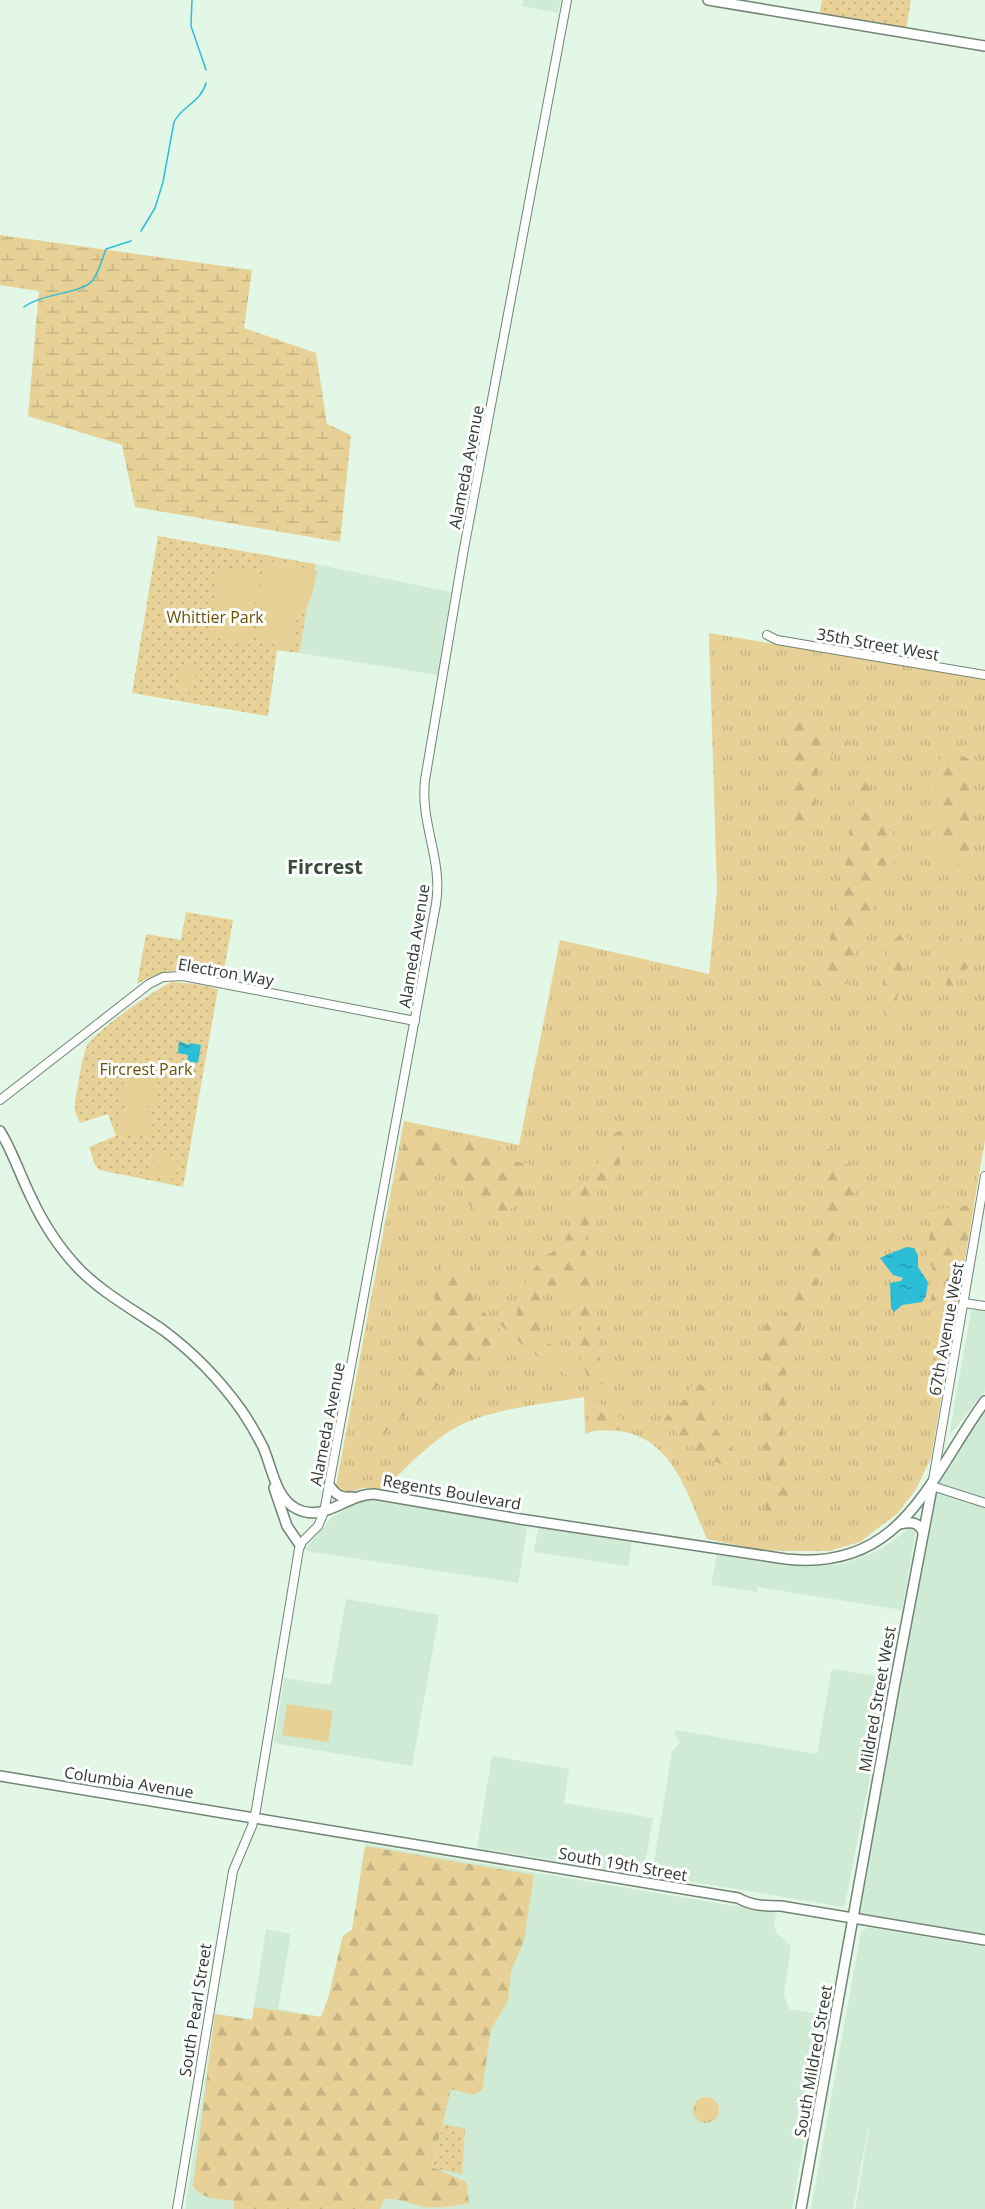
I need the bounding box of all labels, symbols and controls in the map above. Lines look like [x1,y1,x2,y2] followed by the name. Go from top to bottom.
[443,403,489,531] street label: Alameda Avenue
[166,606,264,628] park label: Whittier Park
[815,622,941,666] street label: 35th Street West
[287,853,363,880] district label: Fircrest
[393,882,435,1010] street label: Alameda Avenue
[176,953,277,991] street label: Electron Way
[100,1058,193,1080] park label: Fircrest Park
[923,1260,969,1397] street label: 67th Avenue West
[304,1360,350,1488] street label: Alameda Avenue
[381,1469,523,1515] street label: Regents Boulevard
[853,1624,901,1774] street label: Mildred Street West
[63,1761,195,1803] street label: Columbia Avenue
[557,1842,689,1886] street label: South 19th Street
[174,1941,216,2078] street label: South Pearl Street
[789,1983,837,2139] street label: South Mildred Street

